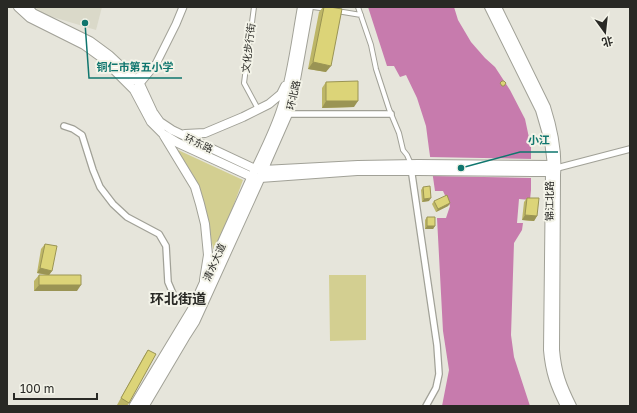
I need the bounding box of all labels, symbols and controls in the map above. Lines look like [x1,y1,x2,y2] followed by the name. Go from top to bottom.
[585,12,625,52] north arrow
[239,22,257,74] street label: 文化步行街
[601,34,615,50] text: 北
[89,55,182,78] callout: 铜仁市第五小学
[97,60,174,73] text: 铜仁市第五小学
[284,79,302,111] street label: 环北路
[520,129,558,152] callout: 小江
[183,131,215,155] street label: 环东路
[528,133,550,146] text: 小江
[543,181,555,221] street label: 锦江北路
[200,241,228,283] street label: 清水大道
[150,290,206,307] district label: 环北街道
[14,375,97,401] scale bar
[20,381,54,396] text: 100 m

